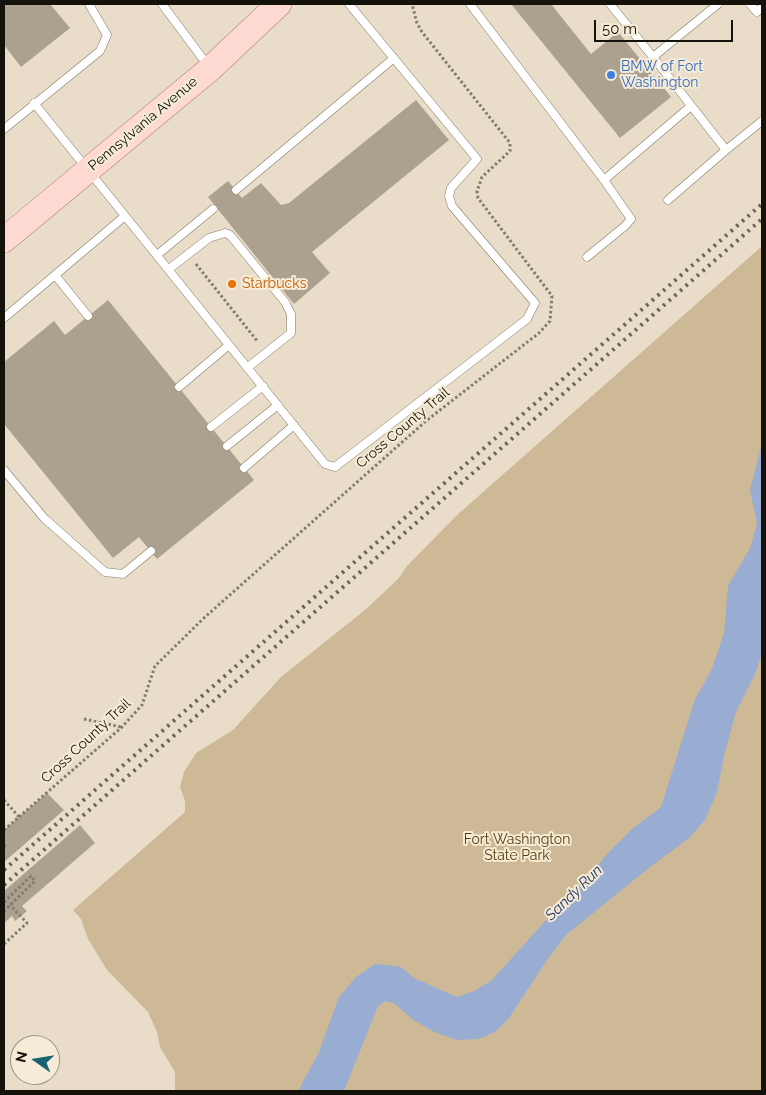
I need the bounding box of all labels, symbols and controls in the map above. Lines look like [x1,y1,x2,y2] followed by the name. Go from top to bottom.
[596,10,735,42] scale bar
[602,20,637,38] text: 50 m
[621,59,703,92] place label: BMW of Fort Washington
[605,69,617,81] marker: BMW of Fort Washington
[85,73,201,175] street label: Pennsylvania Avenue
[242,276,306,292] place label: Starbucks
[226,278,238,290] marker: Starbucks
[353,384,453,472] street label: Cross County Trail
[38,695,134,787] street label: Cross County Trail
[464,832,570,864] park label: Fort Washington State Park
[542,861,606,925] water label: Sandy Run
[10,1035,60,1085] north arrow
[12,1050,30,1064] text: N

